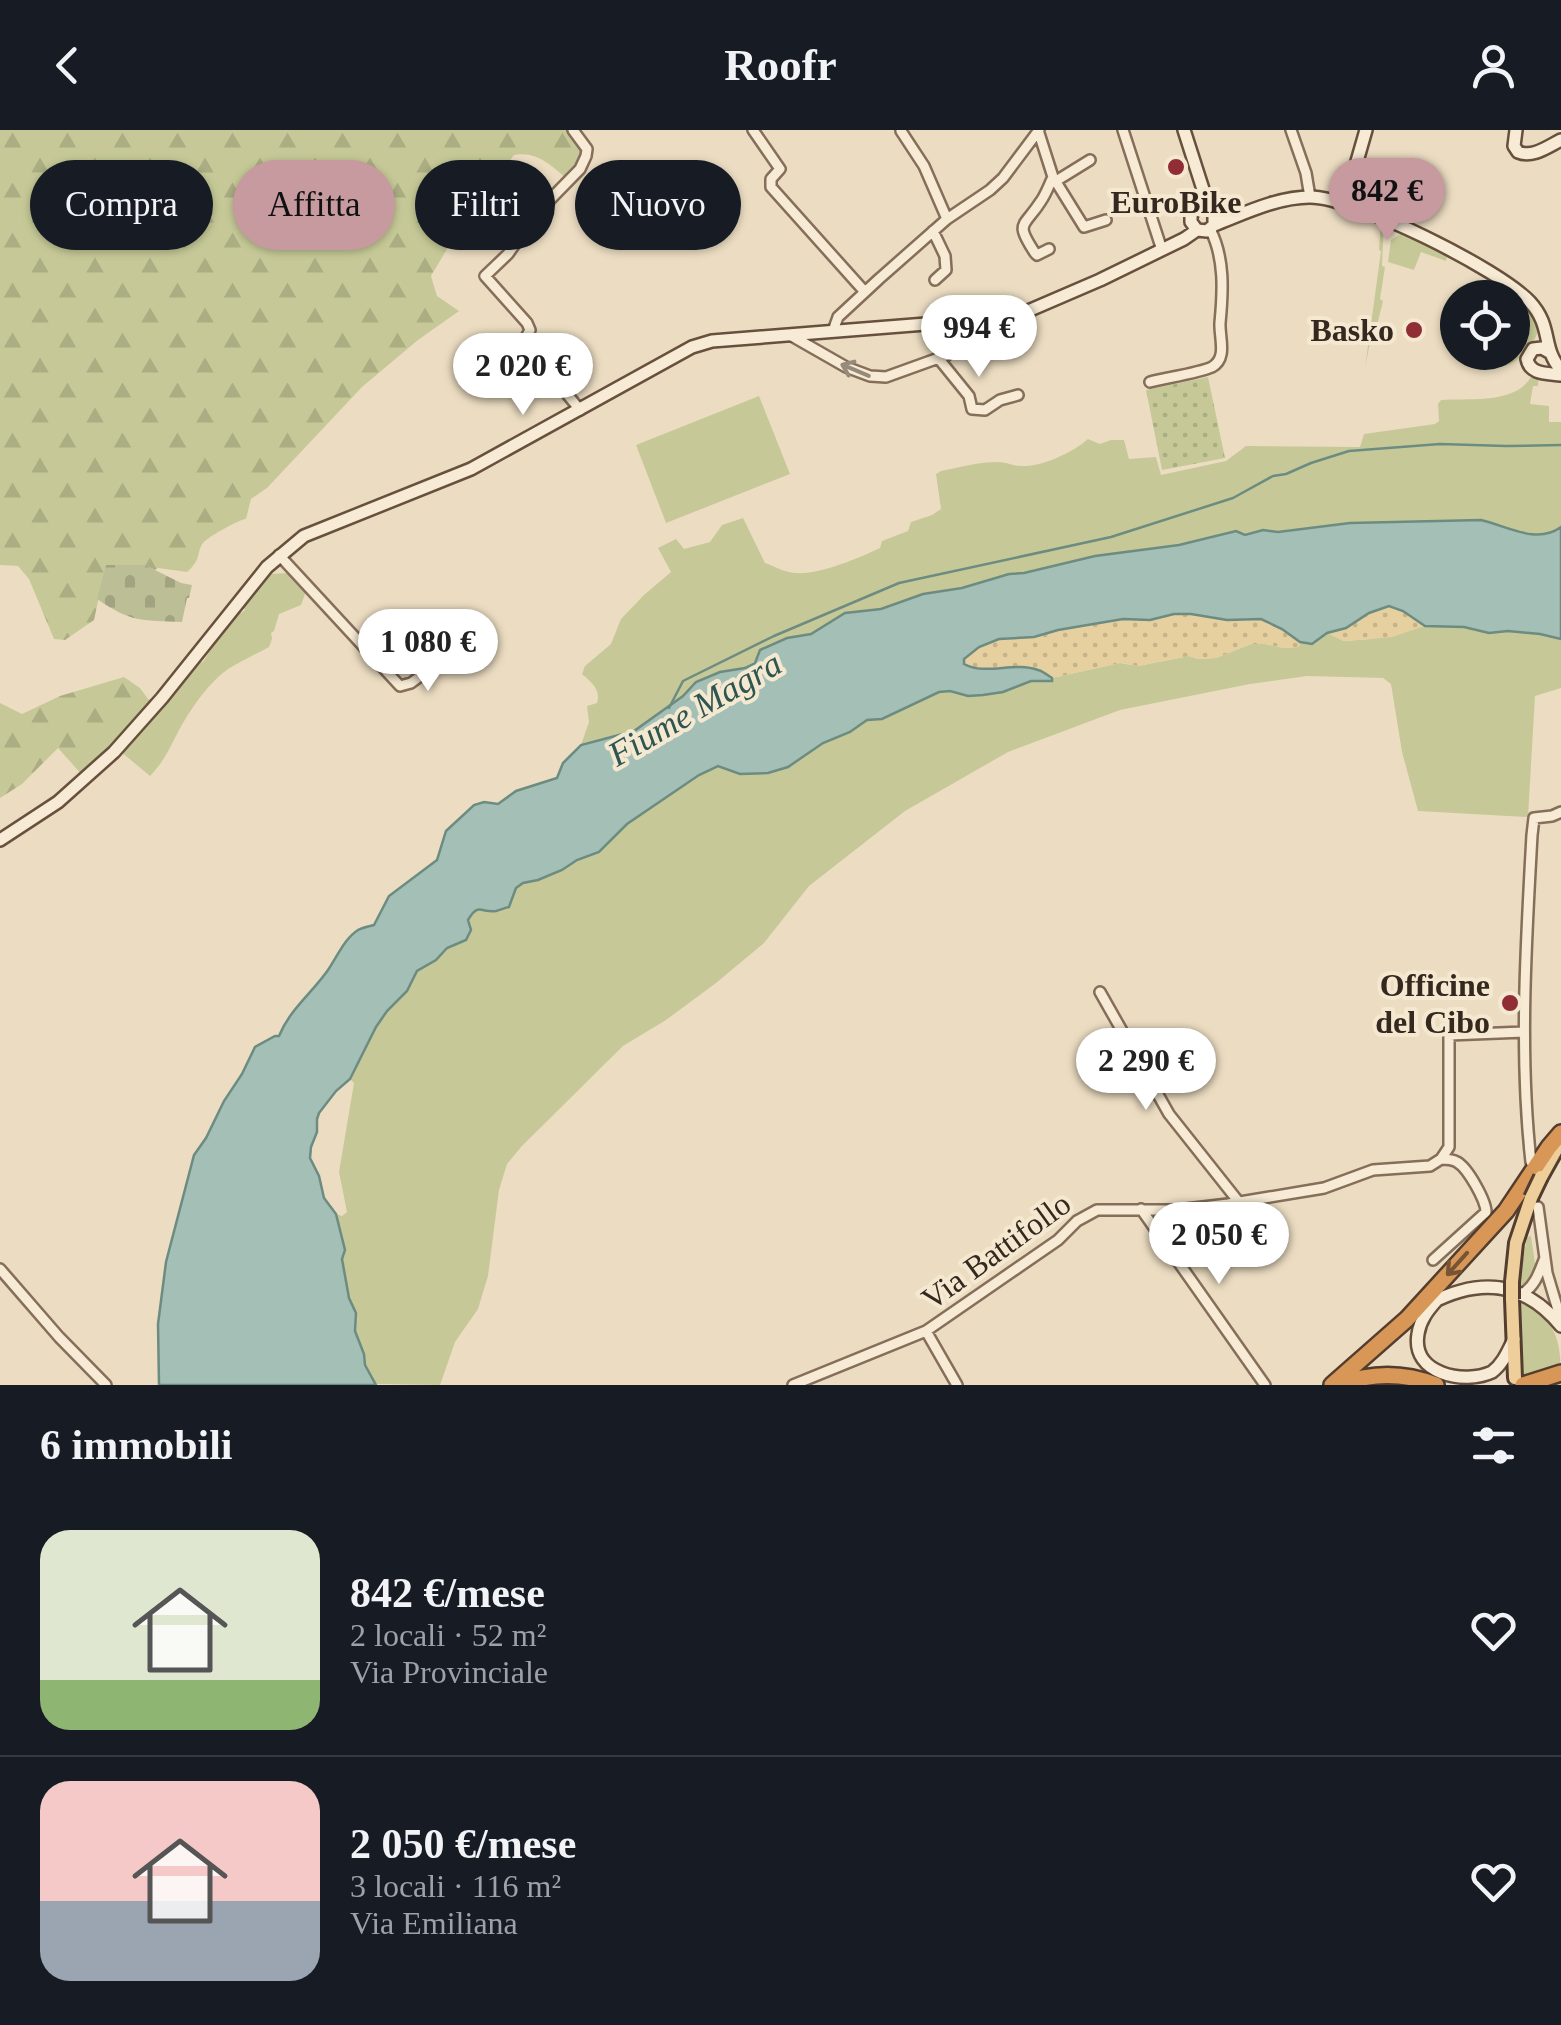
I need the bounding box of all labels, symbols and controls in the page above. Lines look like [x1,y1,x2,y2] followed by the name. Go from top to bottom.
[40,38,95,93] icon: back
[1466,38,1521,93] icon: person
[724,40,837,90] text: Roofr
[1165,156,1187,178] marker: EuroBike
[1317,158,1457,243] pin: 842 €
[30,160,213,250] chip: Compra
[233,160,395,250] chip: Affitta
[415,160,555,250] chip: Filtri
[575,160,741,250] chip: Nuovo
[1351,172,1423,208] text: 842 €
[1111,184,1242,220] place label: EuroBike
[1440,280,1530,370] map controls
[1440,280,1530,370] button: locate
[909,295,1049,380] pin: 994 €
[943,309,1015,345] text: 994 €
[1310,312,1394,348] place label: Basko
[1403,319,1425,341] marker: Basko
[431,333,615,418] pin: 2 020 €
[475,347,571,383] text: 2 020 €
[840,360,871,378] one-way arrow
[336,609,520,694] pin: 1 080 €
[380,623,476,659] text: 1 080 €
[601,644,789,775] water label: Fiume Magra
[1375,967,1490,1040] place label: Officine del Cibo
[1499,992,1521,1014] marker: Officine del Cibo
[1054,1028,1238,1113] pin: 2 290 €
[1098,1042,1194,1078] text: 2 290 €
[915,1185,1077,1317] street label: Via Battifollo
[1127,1202,1311,1287] pin: 2 050 €
[1171,1216,1267,1252] text: 2 050 €
[1446,1251,1469,1276] one-way arrow
[1466,1418,1521,1473] icon: filters
[40,1422,233,1468] text: 6 immobili
[120,1570,240,1690] icon: home
[350,1570,545,1616] text: 842 €/mese
[1466,1603,1521,1658] icon: heart
[350,1617,546,1653] text: 2 locali · 52 m²
[350,1654,548,1690] text: Via Provinciale
[120,1821,240,1941] icon: home
[350,1821,576,1867] text: 2 050 €/mese
[1466,1854,1521,1909] icon: heart
[350,1868,561,1904] text: 3 locali · 116 m²
[350,1905,518,1941] text: Via Emiliana

